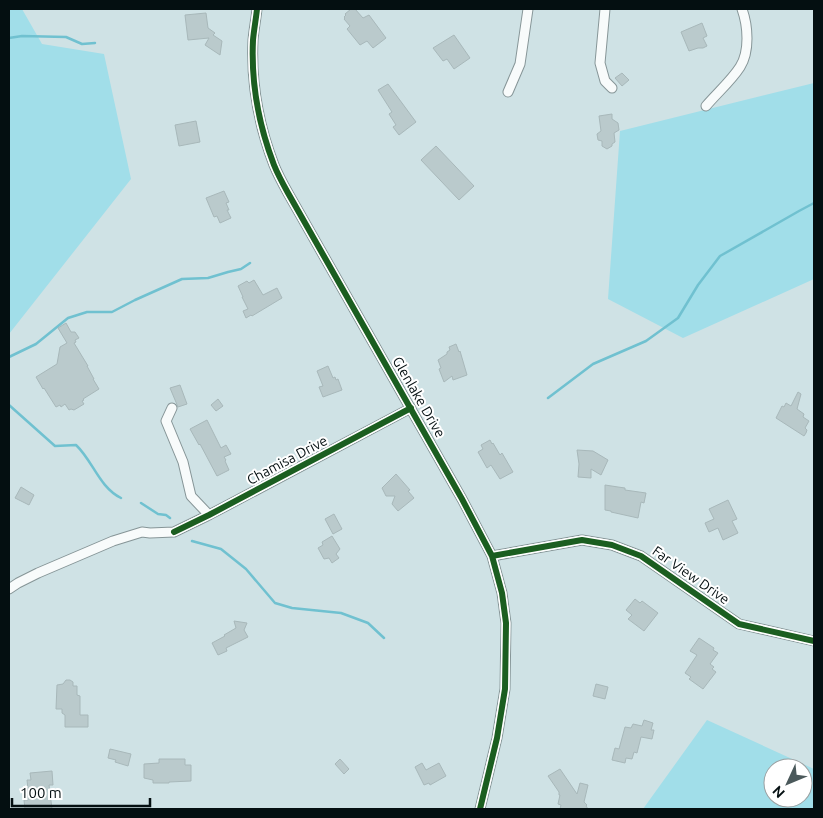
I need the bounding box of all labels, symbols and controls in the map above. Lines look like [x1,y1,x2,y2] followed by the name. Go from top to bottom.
[389,354,449,440] street label: Glenlake Drive
[244,432,330,488] street label: Chamisa Drive
[649,543,733,607] street label: Far View Drive
[763,758,813,808] north arrow
[12,776,150,808] scale bar
[769,783,788,801] text: N
[20,784,62,801] text: 100 m

